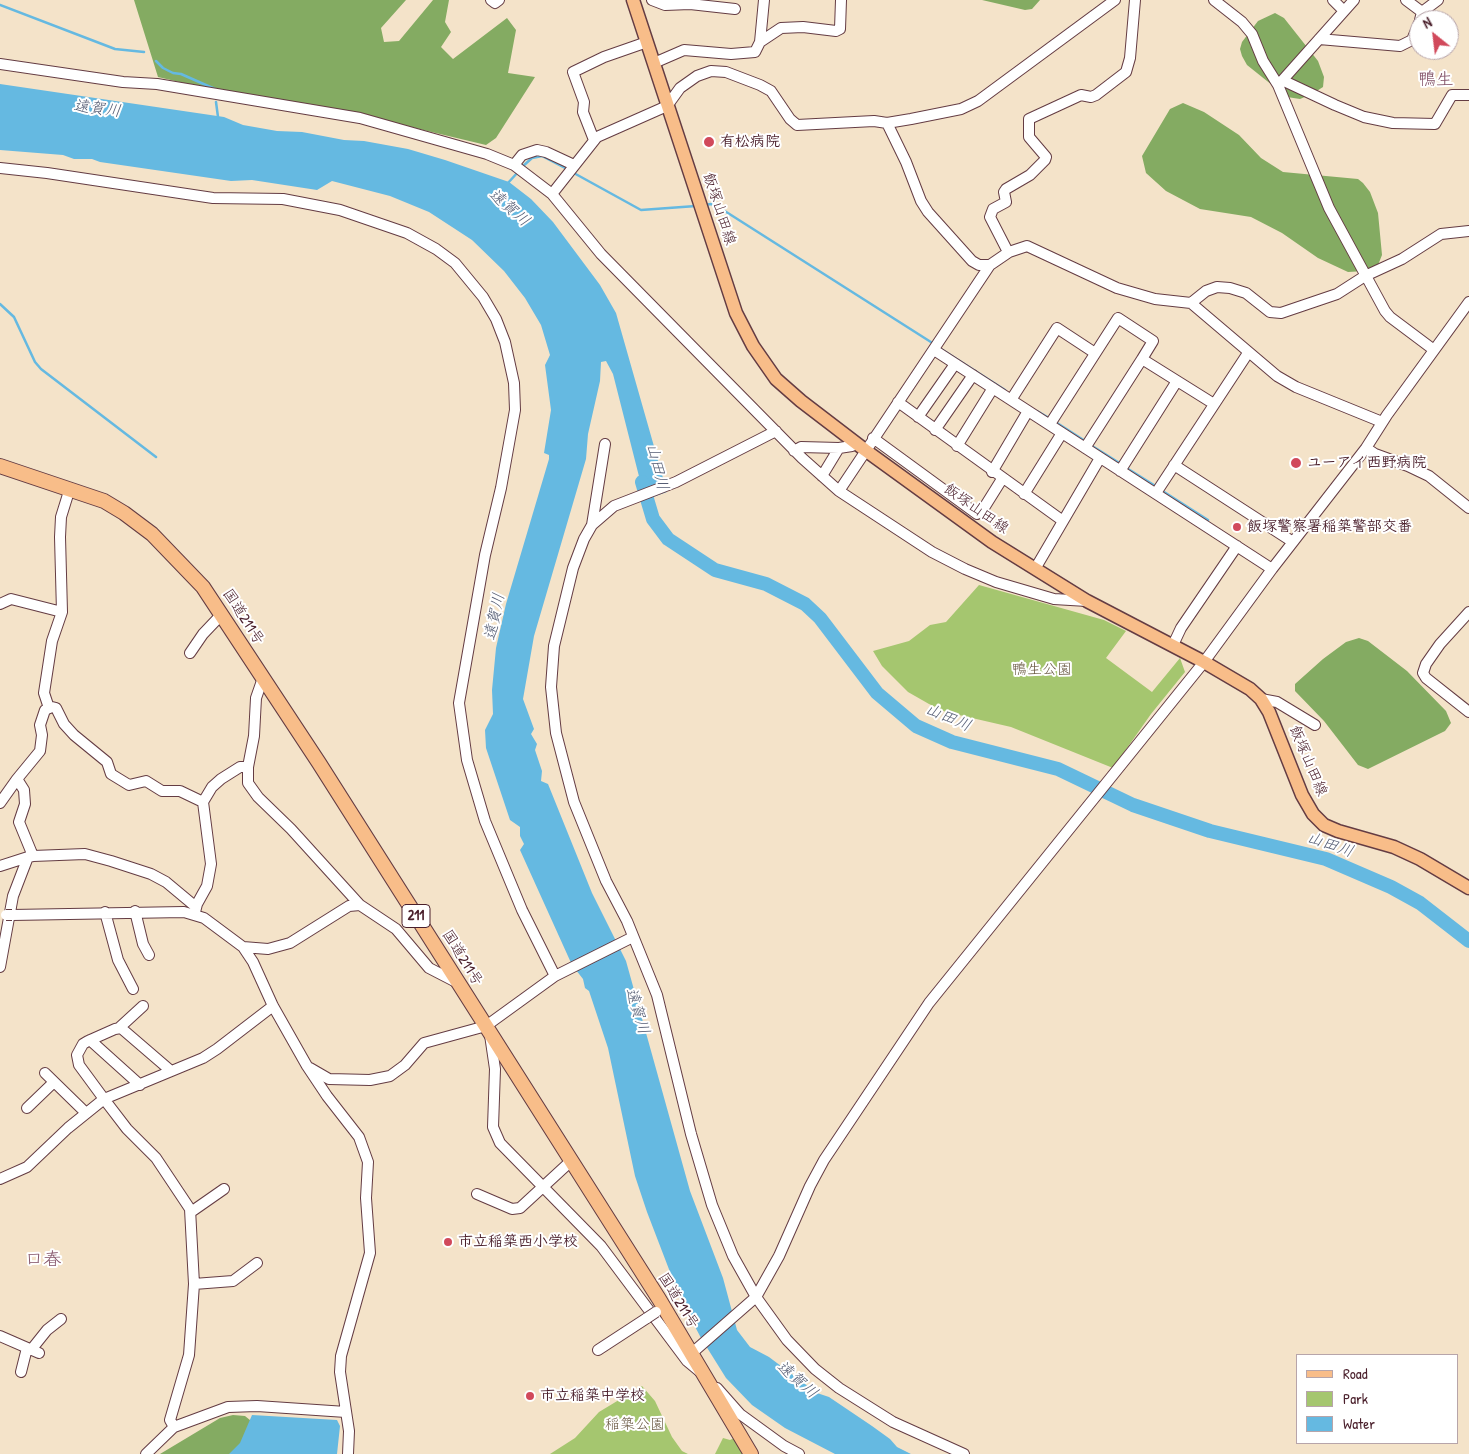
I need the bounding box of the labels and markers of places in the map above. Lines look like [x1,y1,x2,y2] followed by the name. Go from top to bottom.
[720,133,780,151] place label: 有松病院
[702,135,716,149] marker: 有松病院
[1307,454,1426,472] place label: ユーアイ西野病院
[1289,456,1303,470] marker: ユーアイ西野病院
[1247,518,1412,536] place label: 飯塚警察署稲築警部交番
[1231,521,1243,533] marker: 飯塚警察署稲築警部交番
[458,1233,578,1251] place label: 市立稲築西小学校
[442,1236,454,1248] marker: 市立稲築西小学校
[540,1387,645,1405] place label: 市立稲築中学校
[524,1390,536,1402] marker: 市立稲築中学校

